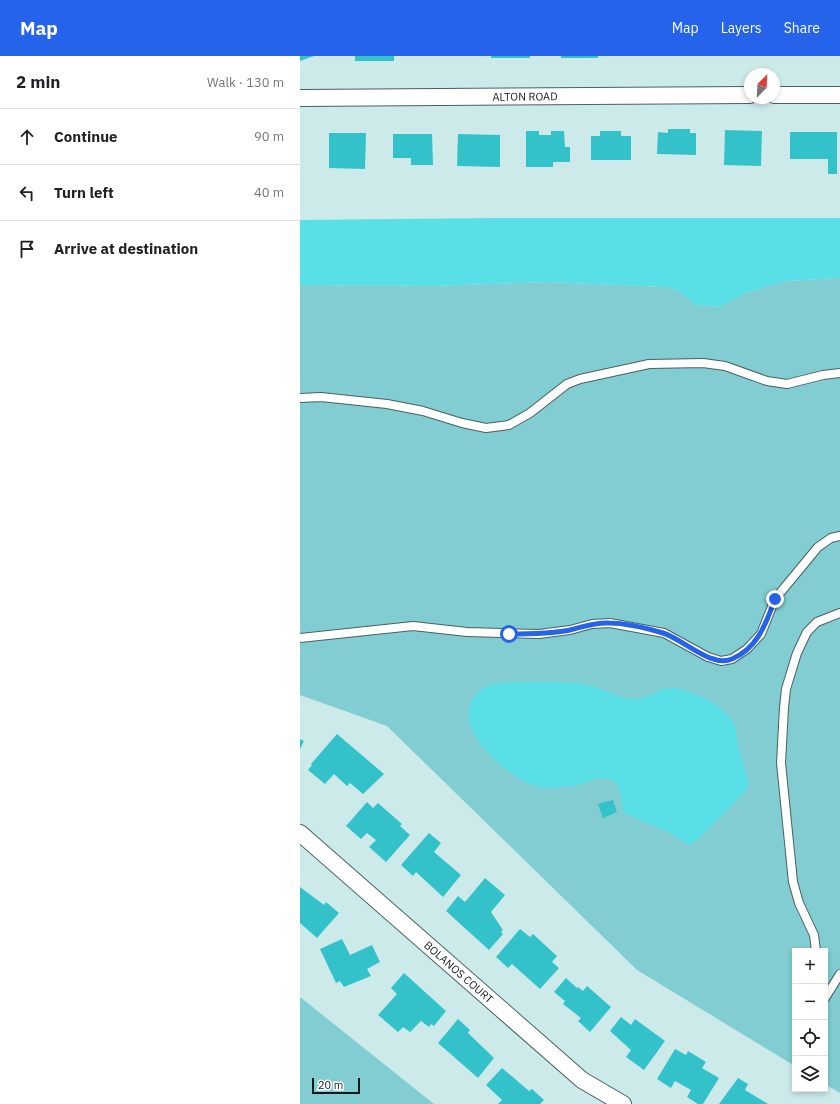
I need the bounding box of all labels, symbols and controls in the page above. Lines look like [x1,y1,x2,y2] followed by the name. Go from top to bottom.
[20,16,58,40] text: Map
[672,19,699,37] text: Map
[721,19,762,37] text: Layers
[784,19,820,37] text: Share
[744,68,780,104] north arrow
[16,71,60,93] text: 2 min
[207,74,284,91] text: Walk · 130 m
[492,89,558,104] street label: ALTON ROAD
[16,126,38,148] icon: ahead
[54,127,118,146] text: Continue
[254,128,284,145] text: 90 m
[16,182,38,204] icon: left
[54,183,114,202] text: Turn left
[254,184,284,201] text: 40 m
[16,238,38,260] icon: arrive
[54,239,198,258] text: Arrive at destination
[766,590,784,608] route end
[500,625,518,643] route start
[421,938,497,1007] street label: BOLANOS COURT
[792,948,828,1092] map controls
[792,948,828,984] button: +
[792,984,828,1020] button: −
[792,1020,828,1056] button: locate
[792,1056,828,1092] button: layers
[312,1076,360,1095] scale bar
[318,1078,343,1092] text: 20 m

